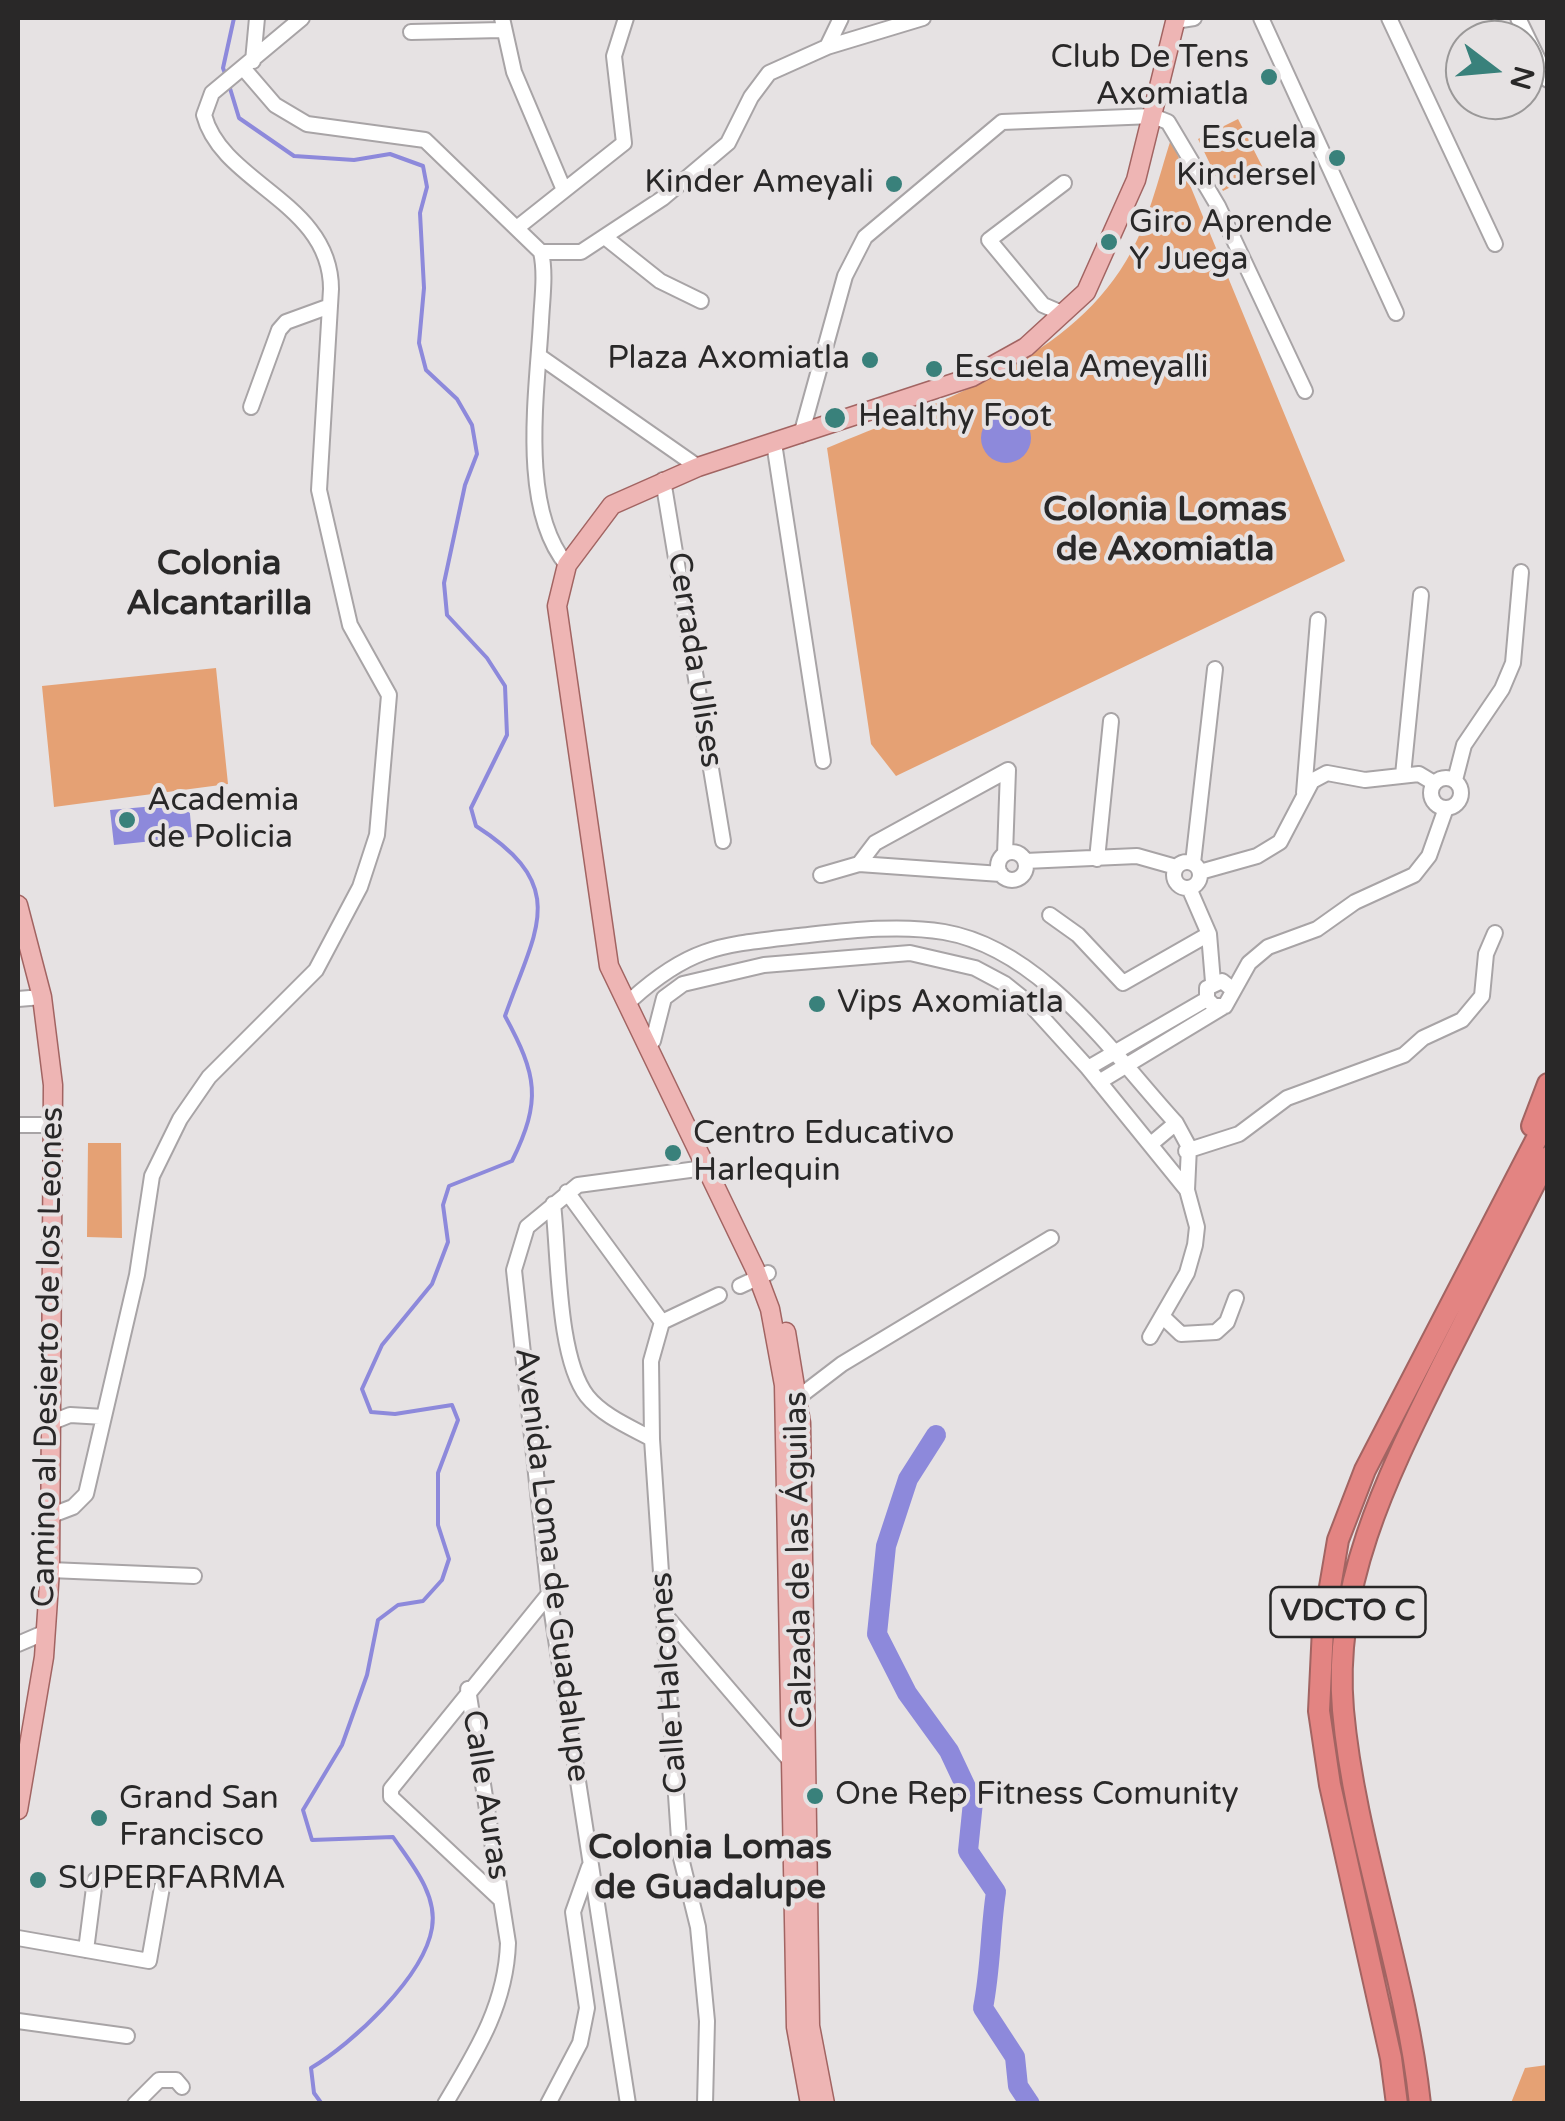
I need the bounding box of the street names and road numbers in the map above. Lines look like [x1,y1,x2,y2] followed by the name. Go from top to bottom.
[658,550,730,770] street label: Cerrada Ulises
[25,1106,73,1608] street label: Camino al Desierto de los Leones
[505,1346,597,1784] street label: Avenida Loma de Guadalupe
[778,1391,822,1729] street label: Calzada de las Águilas
[643,1571,697,1795] street label: Calle Halcones
[1270,1587,1426,1637] road number: VDCTO C
[453,1707,517,1883] street label: Calle Auras

